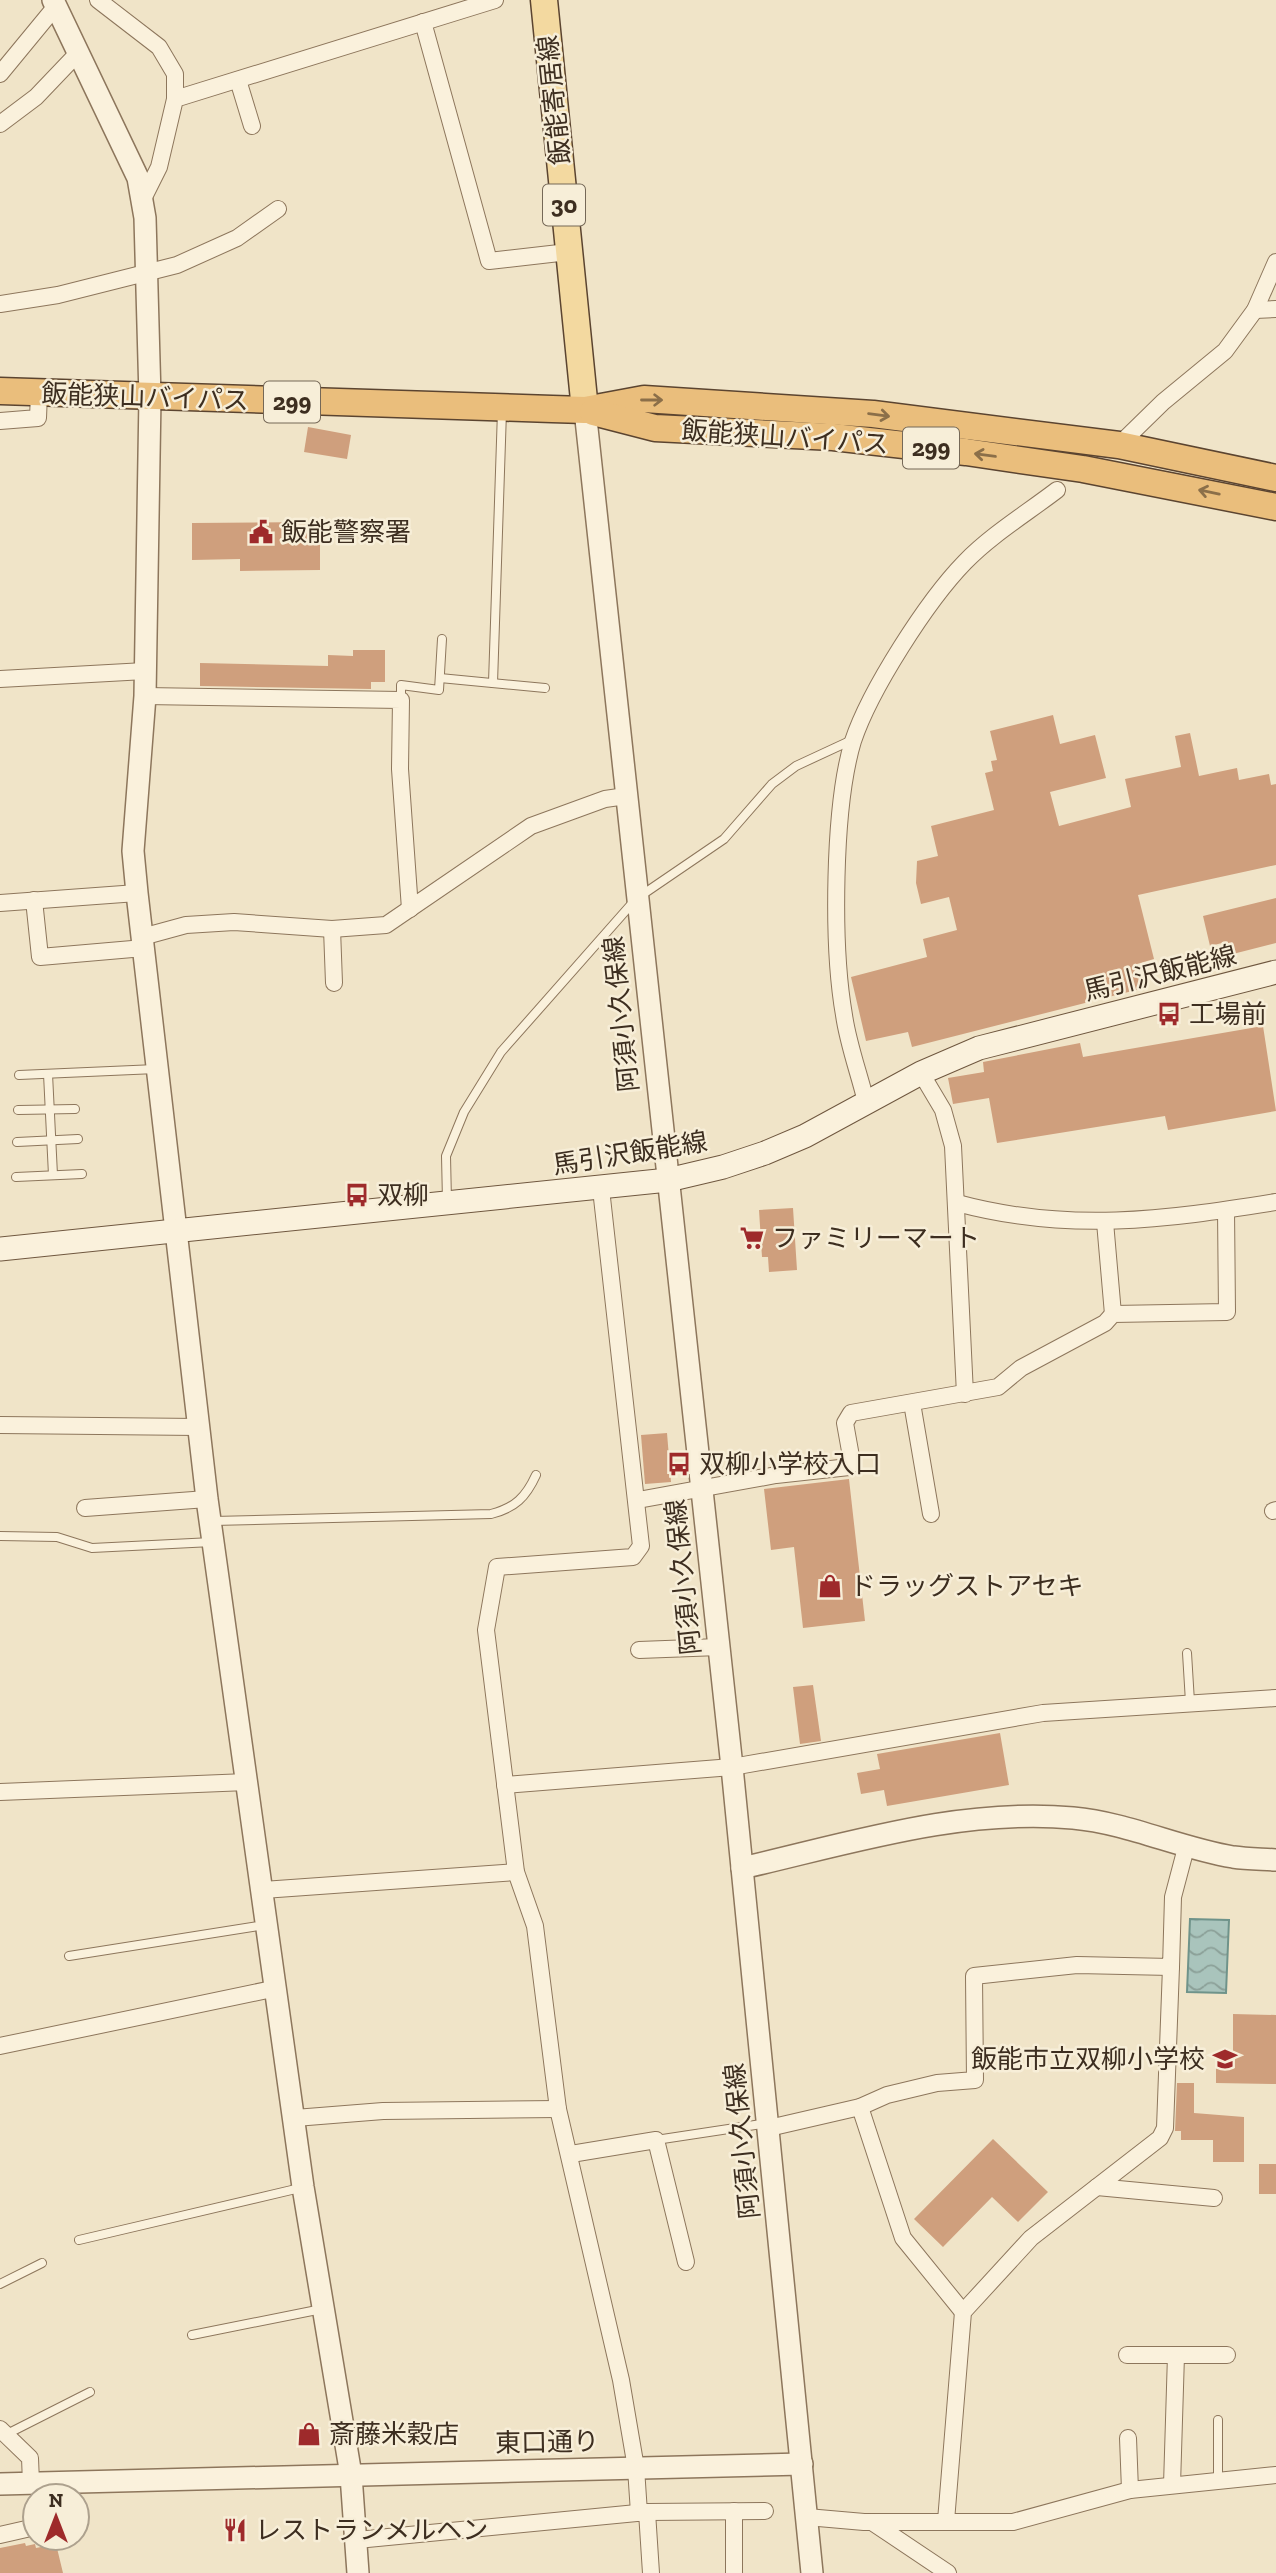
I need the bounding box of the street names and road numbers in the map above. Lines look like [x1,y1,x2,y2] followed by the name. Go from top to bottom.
[531,34,577,166] street label: 飯能寄居線
[543,184,585,226] road number: 30
[41,377,249,417] street label: 飯能狭山バイパス
[264,382,320,422] road number: 299
[680,414,890,460] street label: 飯能狭山バイパス
[903,428,959,468] road number: 299
[597,935,645,1093] street label: 阿須小久保線
[1080,939,1240,1007] street label: 馬引沢飯能線
[550,1125,710,1181] street label: 馬引沢飯能線
[659,1498,707,1656] street label: 阿須小久保線
[718,2062,766,2220] street label: 阿須小久保線
[495,2425,599,2459] street label: 東口通り

